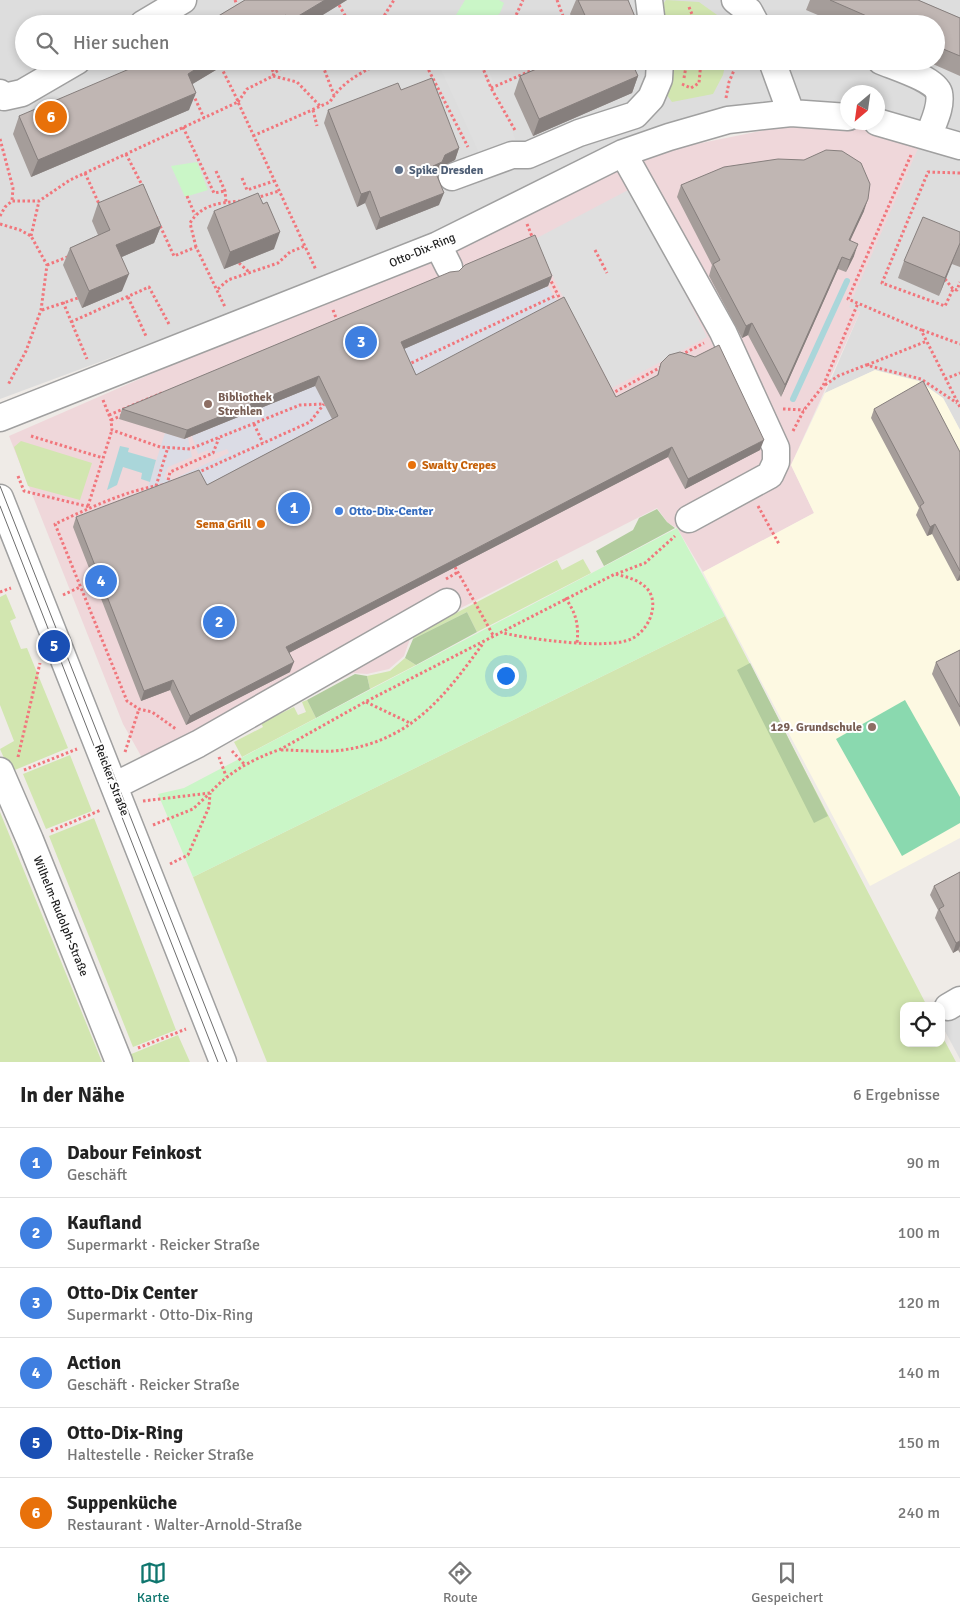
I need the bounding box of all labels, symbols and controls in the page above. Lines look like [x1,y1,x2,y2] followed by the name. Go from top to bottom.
[15,15,945,70] search box
[33,29,61,57] icon: search
[73,31,169,55] text: Hier suchen
[840,85,885,130] north arrow
[35,98,67,136] pin: 6
[409,163,484,178] place label: Spike Dresden
[393,164,405,176] marker: Spike Dresden
[387,230,458,271] street label: Otto-Dix-Ring
[345,323,377,361] pin: 3
[218,390,273,419] place label: Bibliothek Strehlen
[202,398,214,410] marker: Bibliothek Strehlen
[422,458,497,473] place label: Swalty Crepes
[406,459,418,471] marker: Swalty Crepes
[278,489,310,527] pin: 1
[349,504,434,519] place label: Otto-Dix-Center
[333,505,345,517] marker: Otto-Dix-Center
[196,517,251,532] place label: Sema Grill
[255,518,267,530] marker: Sema Grill
[85,562,117,600] pin: 4
[203,603,235,641] pin: 2
[38,627,70,665] pin: 5
[493,663,519,689] your location
[771,720,862,735] place label: 129. Grundschule
[866,721,878,733] marker: 129. Grundschule
[91,742,132,818] street label: Reicker Straße
[30,854,92,978] street label: Wilhelm-Rudolph-Straße
[900,1002,945,1047] map controls
[900,1002,945,1047] button: locate
[20,1082,125,1108] text: In der Nähe
[853,1085,940,1105] text: 6 Ergebnisse
[67,1141,202,1165] text: Dabour Feinkost
[32,1153,40,1173] text: 1
[906,1153,940,1173] text: 90 m
[67,1165,127,1185] text: Geschäft
[67,1211,142,1235] text: Kaufland
[32,1223,40,1243] text: 2
[898,1223,940,1243] text: 100 m
[67,1235,260,1255] text: Supermarkt · Reicker Straße
[67,1281,198,1305] text: Otto-Dix Center
[32,1293,40,1313] text: 3
[898,1293,940,1313] text: 120 m
[67,1305,253,1325] text: Supermarkt · Otto-Dix-Ring
[67,1351,121,1375] text: Action
[32,1363,40,1383] text: 4
[898,1363,940,1383] text: 140 m
[67,1375,240,1395] text: Geschäft · Reicker Straße
[67,1421,183,1445] text: Otto-Dix-Ring
[32,1433,40,1453] text: 5
[898,1433,940,1453] text: 150 m
[67,1445,254,1465] text: Haltestelle · Reicker Straße
[67,1491,177,1515] text: Suppenküche
[32,1503,40,1523] text: 6
[898,1503,940,1523] text: 240 m
[67,1515,302,1535] text: Restaurant · Walter-Arnold-Straße
[137,1559,169,1606] tab: Karte
[443,1559,478,1606] tab: Route
[751,1559,823,1606] tab: Gespeichert

